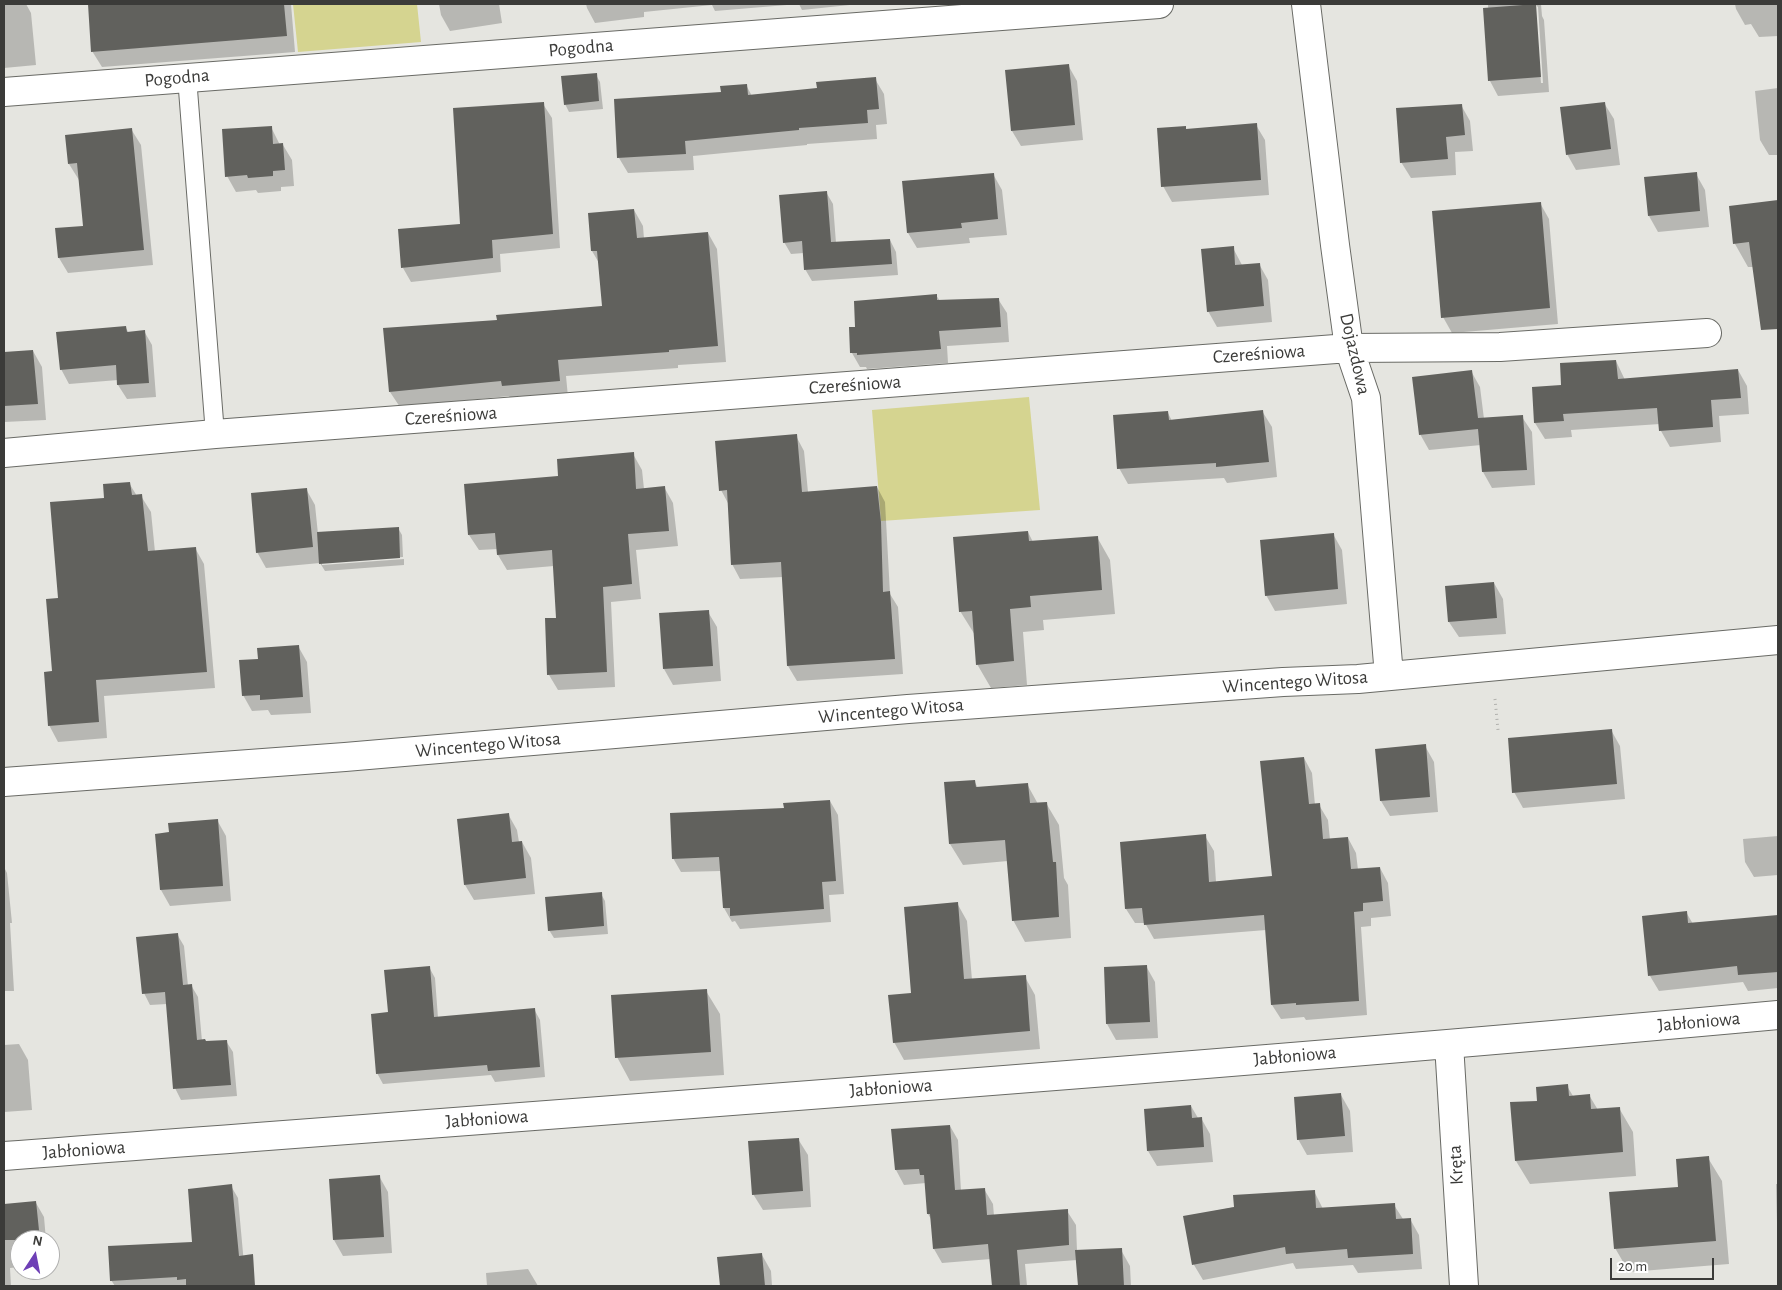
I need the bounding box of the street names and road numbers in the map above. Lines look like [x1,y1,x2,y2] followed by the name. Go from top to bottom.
[547,34,615,62] street label: Pogodna
[143,64,211,92] street label: Pogodna
[1335,311,1375,397] street label: Dojazdowa
[1212,339,1306,369] street label: Czereśniowa
[808,370,902,400] street label: Czereśniowa
[404,401,498,431] street label: Czereśniowa
[1221,666,1369,698] street label: Wincentego Witosa
[817,693,965,729] street label: Wincentego Witosa
[414,727,562,763] street label: Wincentego Witosa
[1657,1007,1741,1037] street label: Jabłoniowa
[1253,1041,1337,1071] street label: Jabłoniowa
[849,1074,933,1102] street label: Jabłoniowa
[445,1105,529,1133] street label: Jabłoniowa
[42,1136,126,1164] street label: Jabłoniowa
[1444,1144,1468,1186] street label: Kręta

